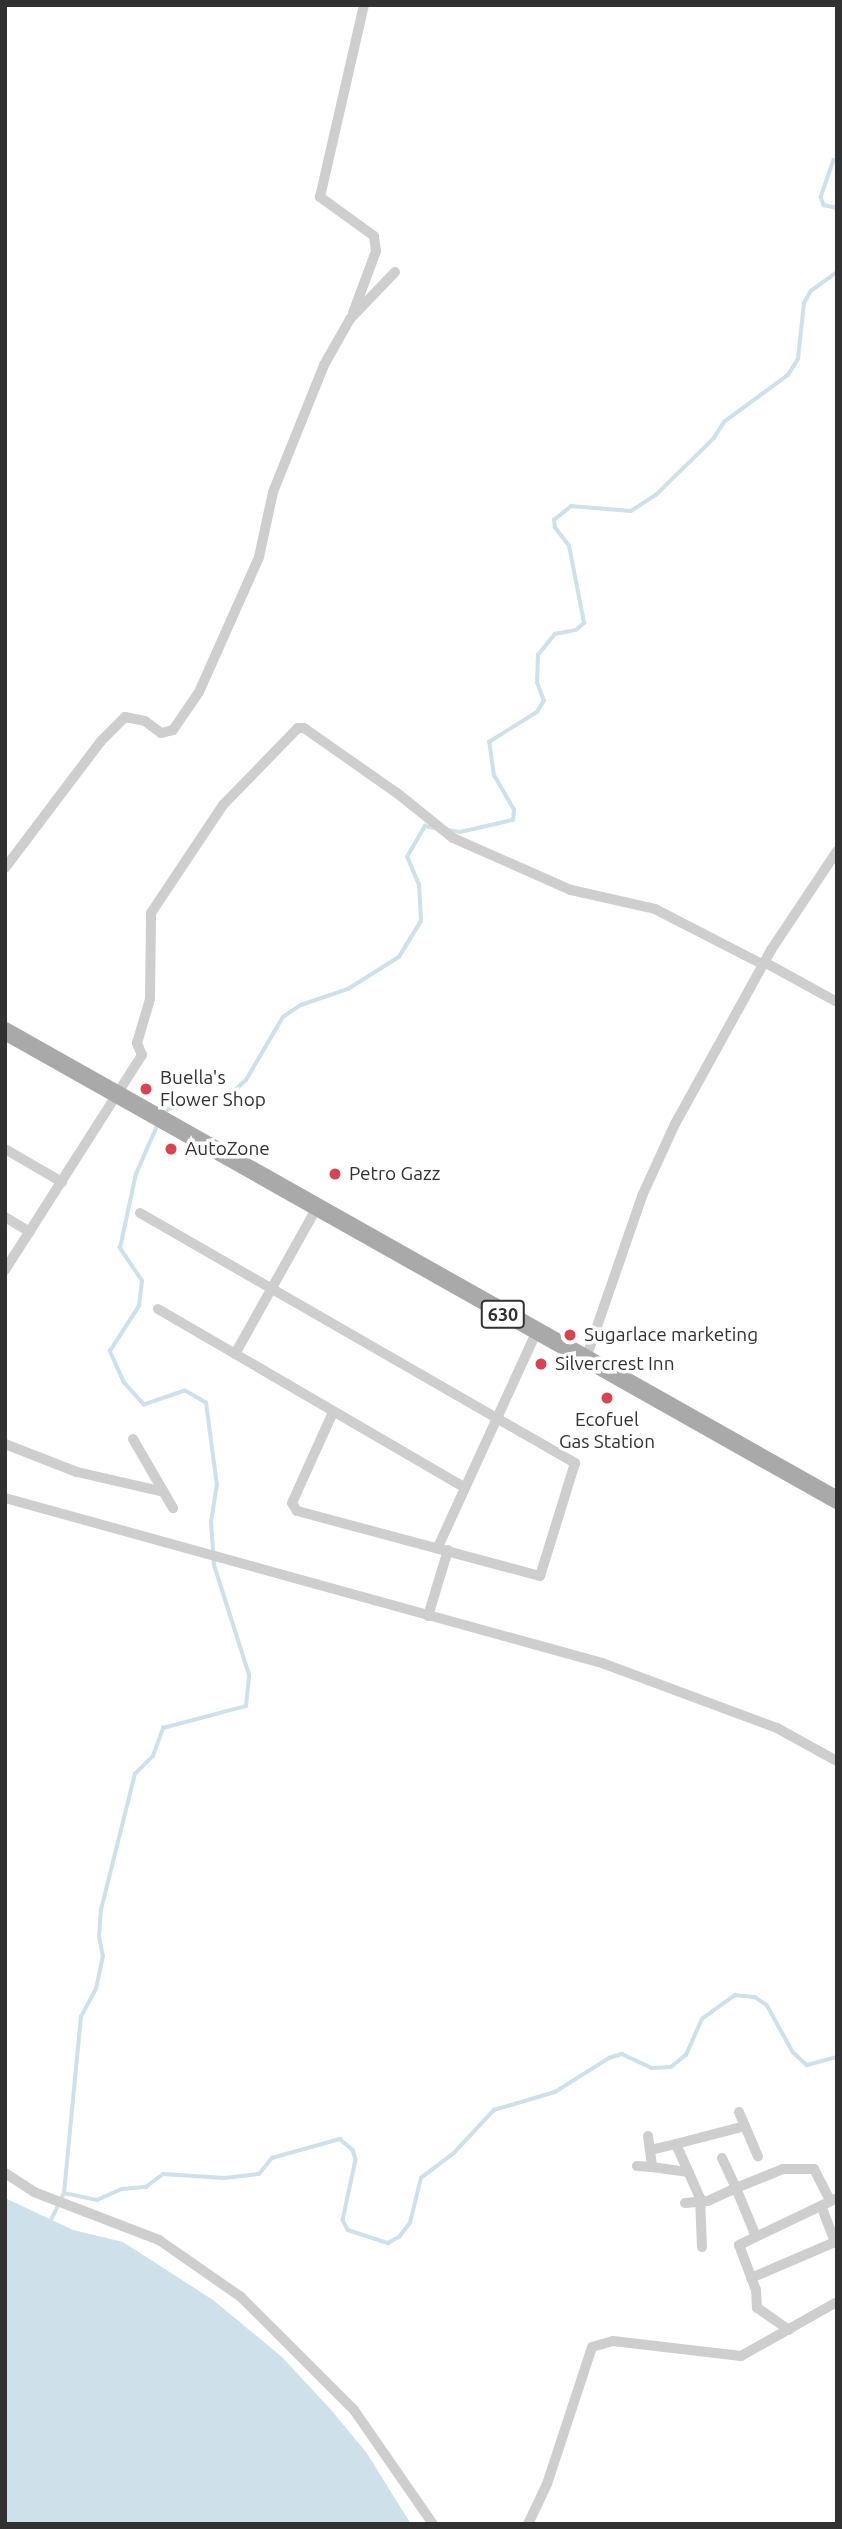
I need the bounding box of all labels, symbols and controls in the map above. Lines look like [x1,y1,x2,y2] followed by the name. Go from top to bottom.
[160,1067,266,1111] place label: Buella's Flower Shop
[138,1081,154,1097] marker: Buella's Flower Shop
[185,1138,270,1160] place label: AutoZone
[163,1141,179,1157] marker: AutoZone
[349,1163,440,1185] place label: Petro Gazz
[327,1166,343,1182] marker: Petro Gazz
[480,1300,526,1329] road number: 630
[584,1324,758,1346] place label: Sugarlace marketing
[562,1327,578,1343] marker: Sugarlace marketing
[555,1353,675,1375] place label: Silvercrest Inn
[533,1356,549,1372] marker: Silvercrest Inn
[599,1390,615,1406] marker: Ecofuel Gas Station
[559,1409,655,1453] place label: Ecofuel Gas Station

